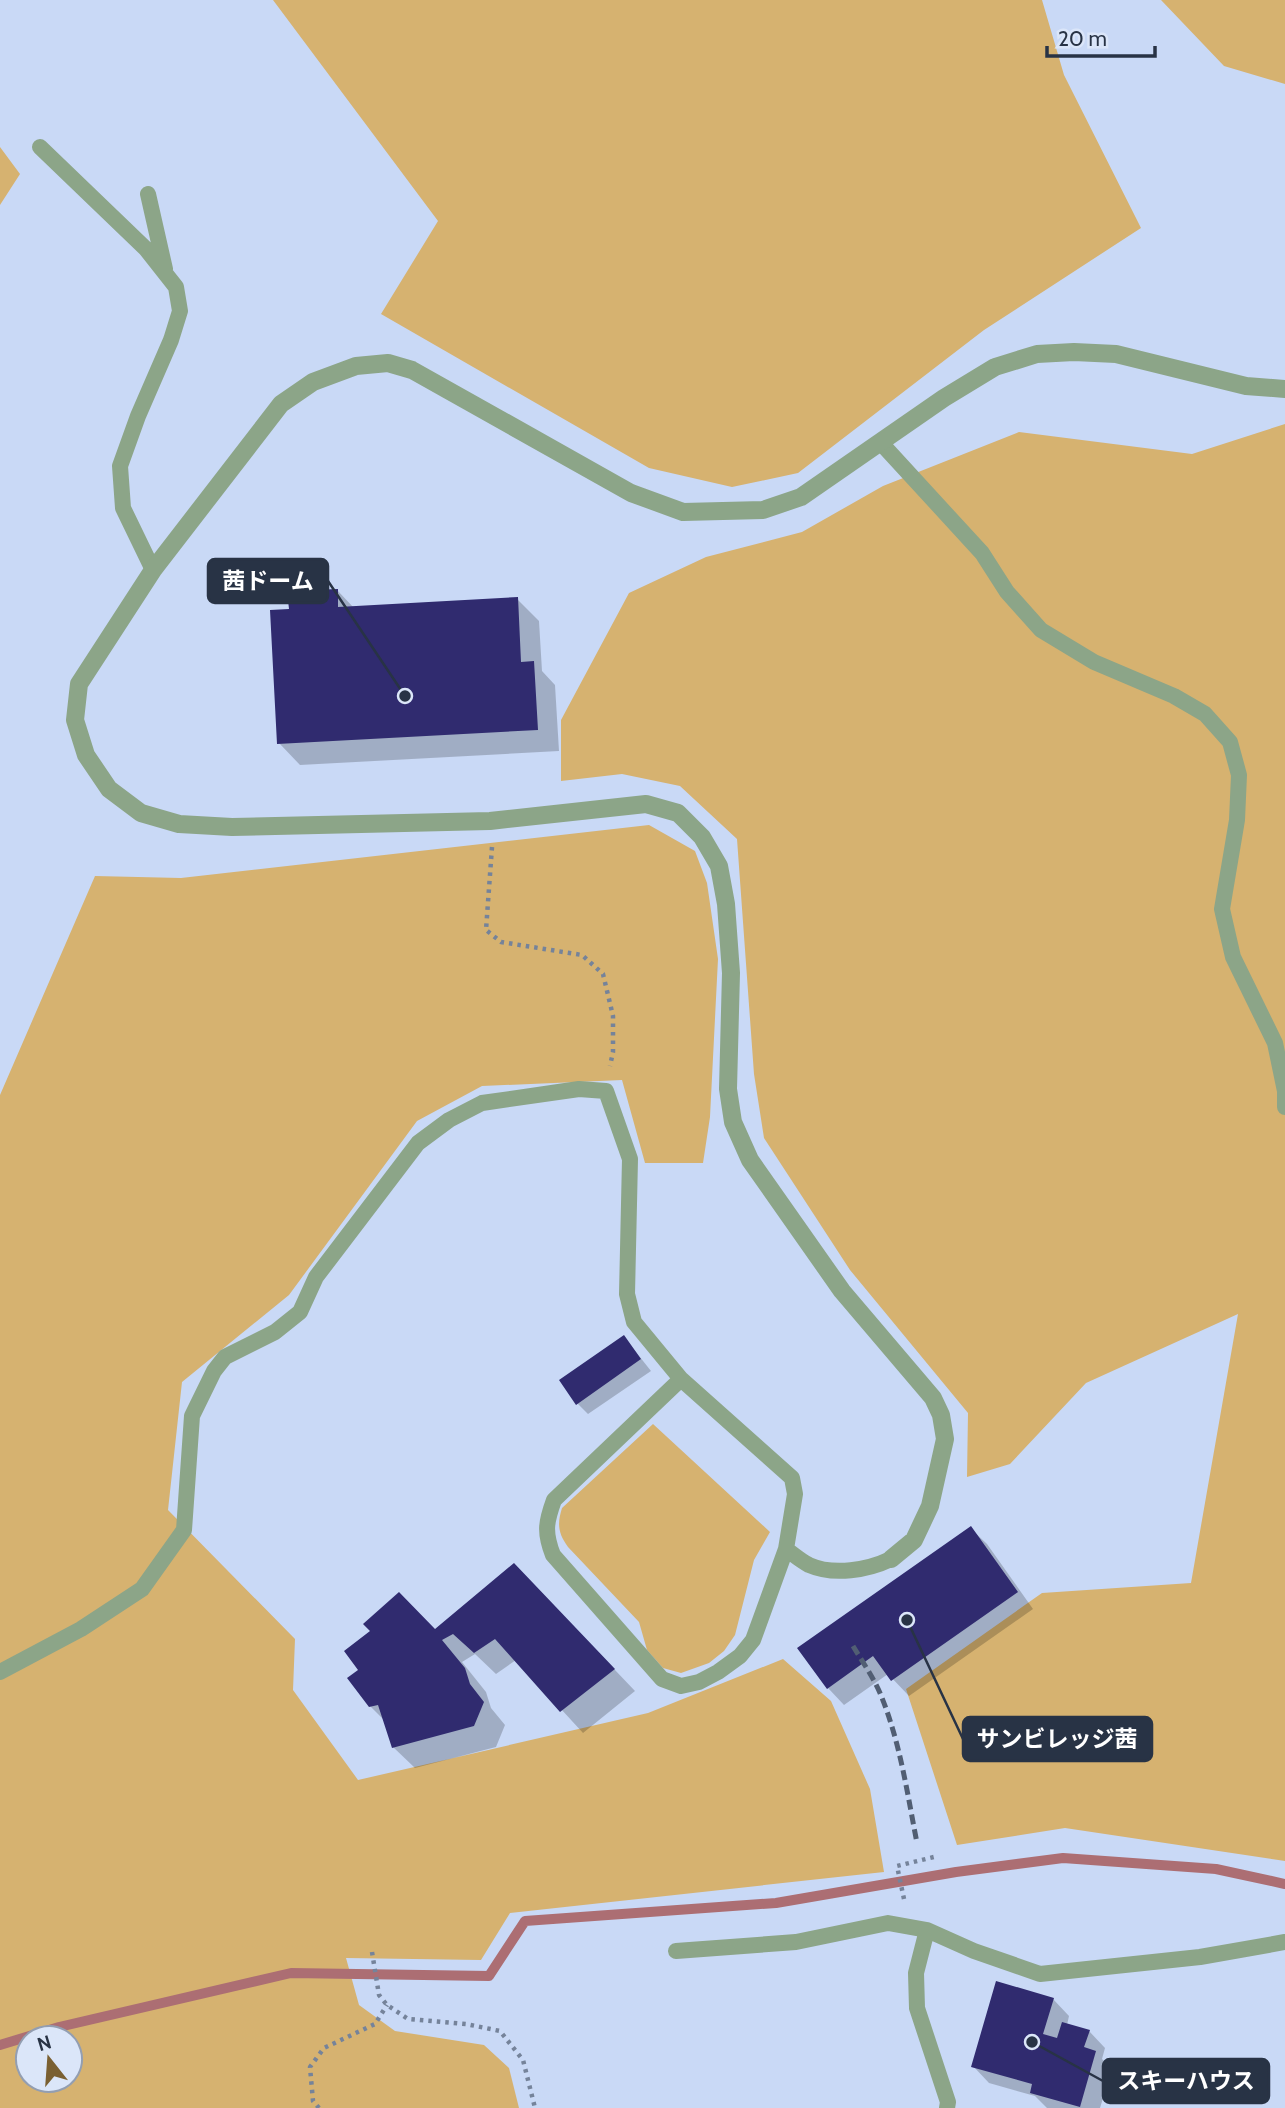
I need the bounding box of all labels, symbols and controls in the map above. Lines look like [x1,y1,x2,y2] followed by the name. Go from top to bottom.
[1047,14,1156,58] scale bar
[1058,26,1107,51] text: 20 m
[208,559,328,603] callout: 茜ドーム
[222,567,314,595] text: 茜ドーム
[963,1717,1152,1761] callout: サンビレッジ茜
[977,1725,1138,1753] text: サンビレッジ茜
[14,2024,84,2094] north arrow
[34,2030,54,2056] text: N
[1103,2059,1269,2103] callout: スキーハウス
[1117,2067,1255,2095] text: スキーハウス

